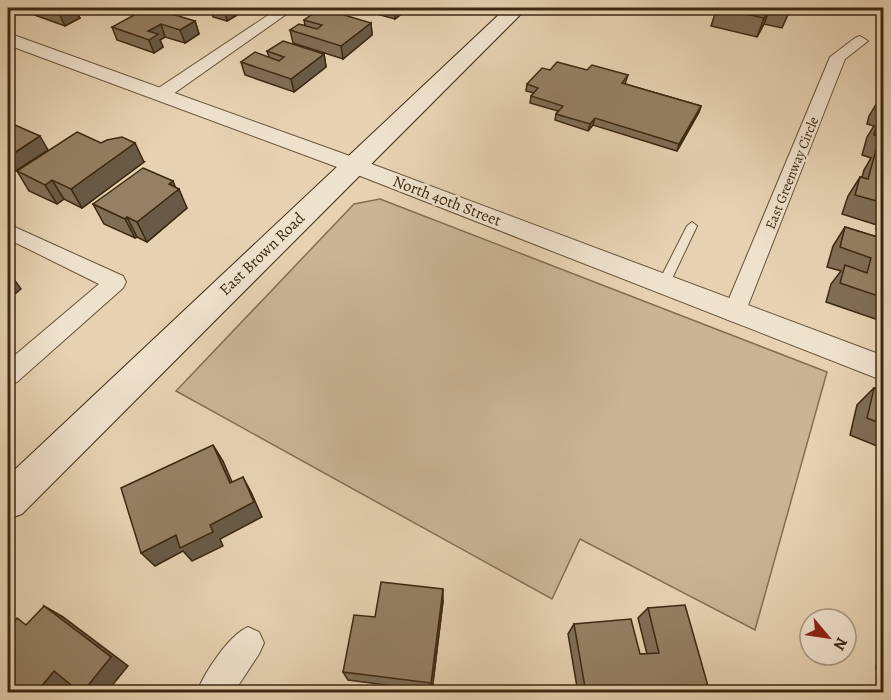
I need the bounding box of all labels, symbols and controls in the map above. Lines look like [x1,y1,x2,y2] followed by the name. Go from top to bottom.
[761,114,823,232] street label: East Greenway Circle
[390,170,504,232] street label: North 40th Street
[214,207,310,300] street label: East Brown Road
[798,607,858,667] north arrow
[828,633,853,655] text: N

